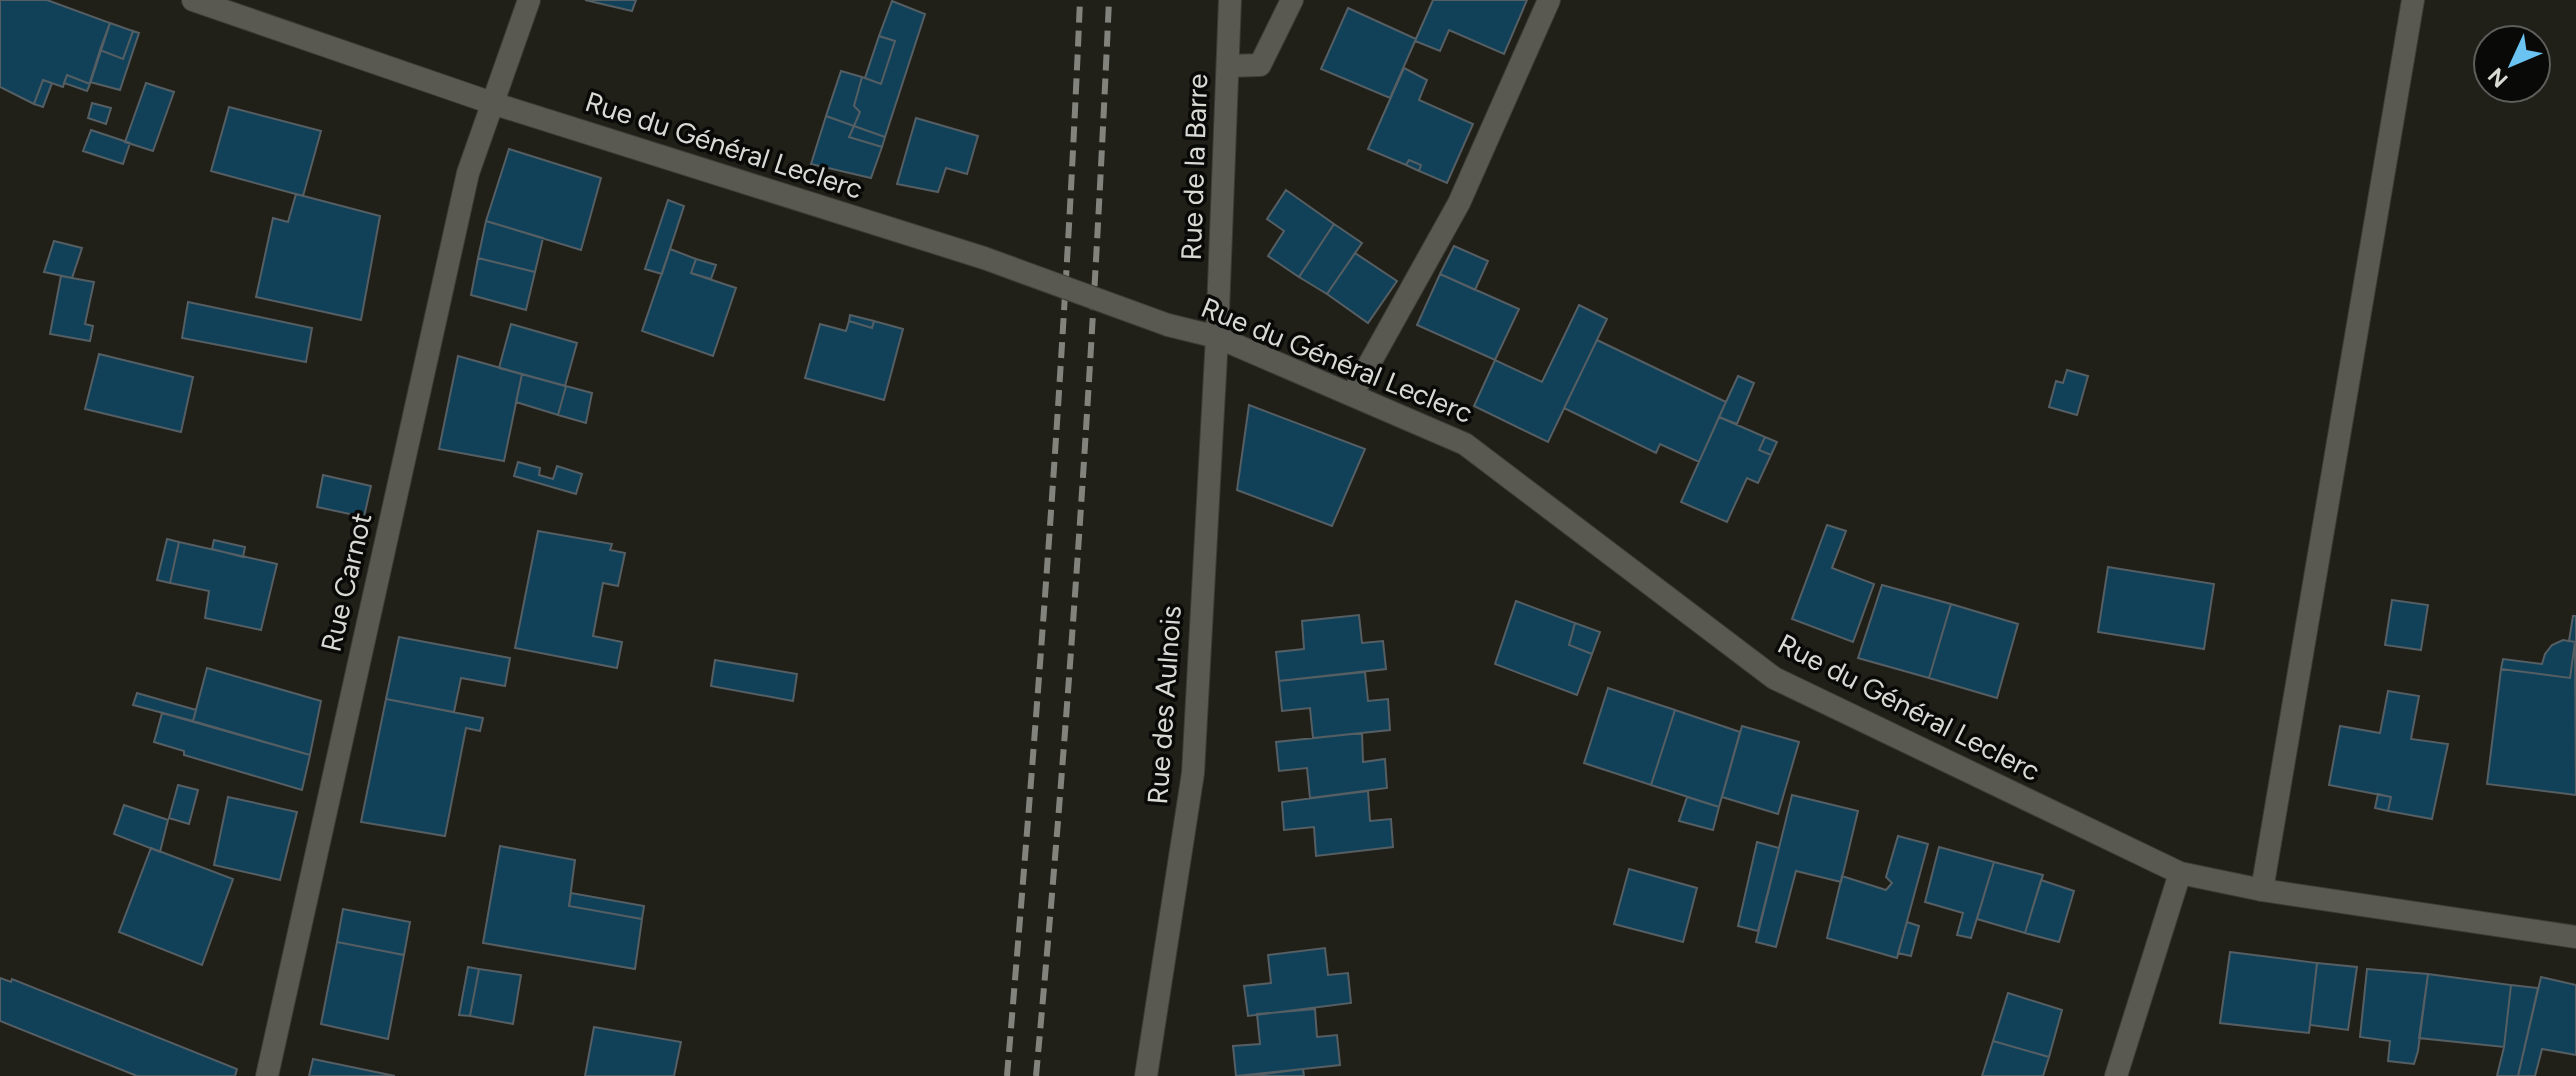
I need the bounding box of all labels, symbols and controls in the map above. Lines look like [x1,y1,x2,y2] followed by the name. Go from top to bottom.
[2472,24,2552,104] north arrow
[2482,62,2514,93] text: N
[1174,73,1214,261] street label: Rue de la Barre
[581,84,867,206] street label: Rue du Général Leclerc
[1196,290,1478,430] street label: Rue du Général Leclerc
[313,509,379,655] street label: Rue Carnot
[1140,604,1188,806] street label: Rue des Aulnois
[1772,626,2046,788] street label: Rue du Général Leclerc

